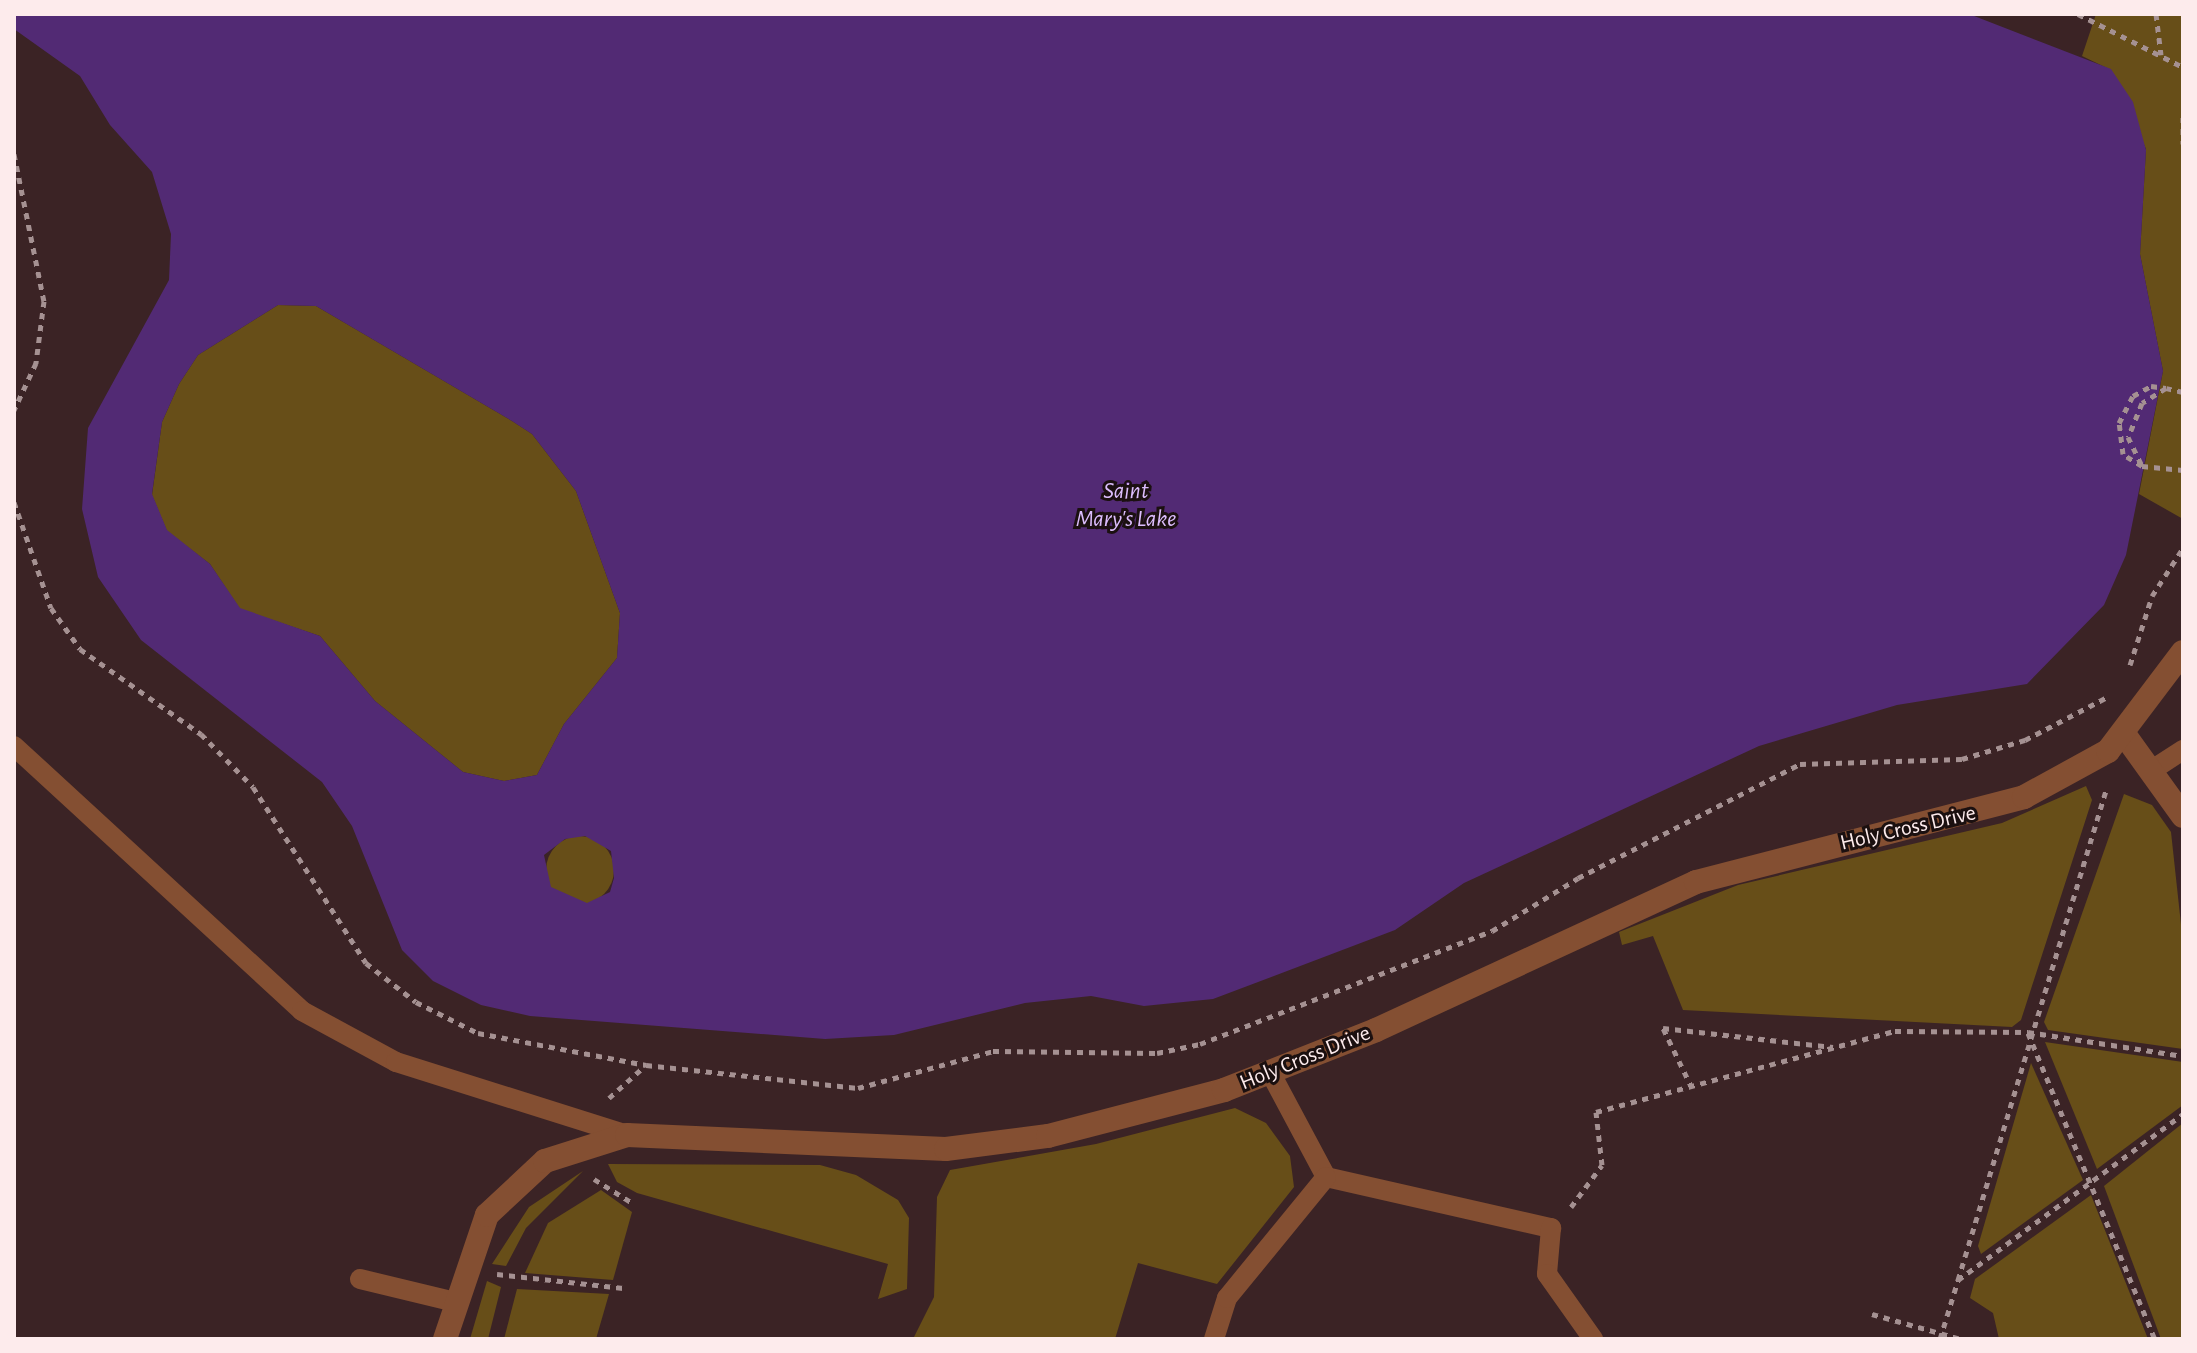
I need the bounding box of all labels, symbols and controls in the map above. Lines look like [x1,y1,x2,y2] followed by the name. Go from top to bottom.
[1076,478,1176,534] water label: Saint Mary's Lake
[1838,800,1978,856] street label: Holy Cross Drive
[1236,1020,1374,1096] street label: Holy Cross Drive

